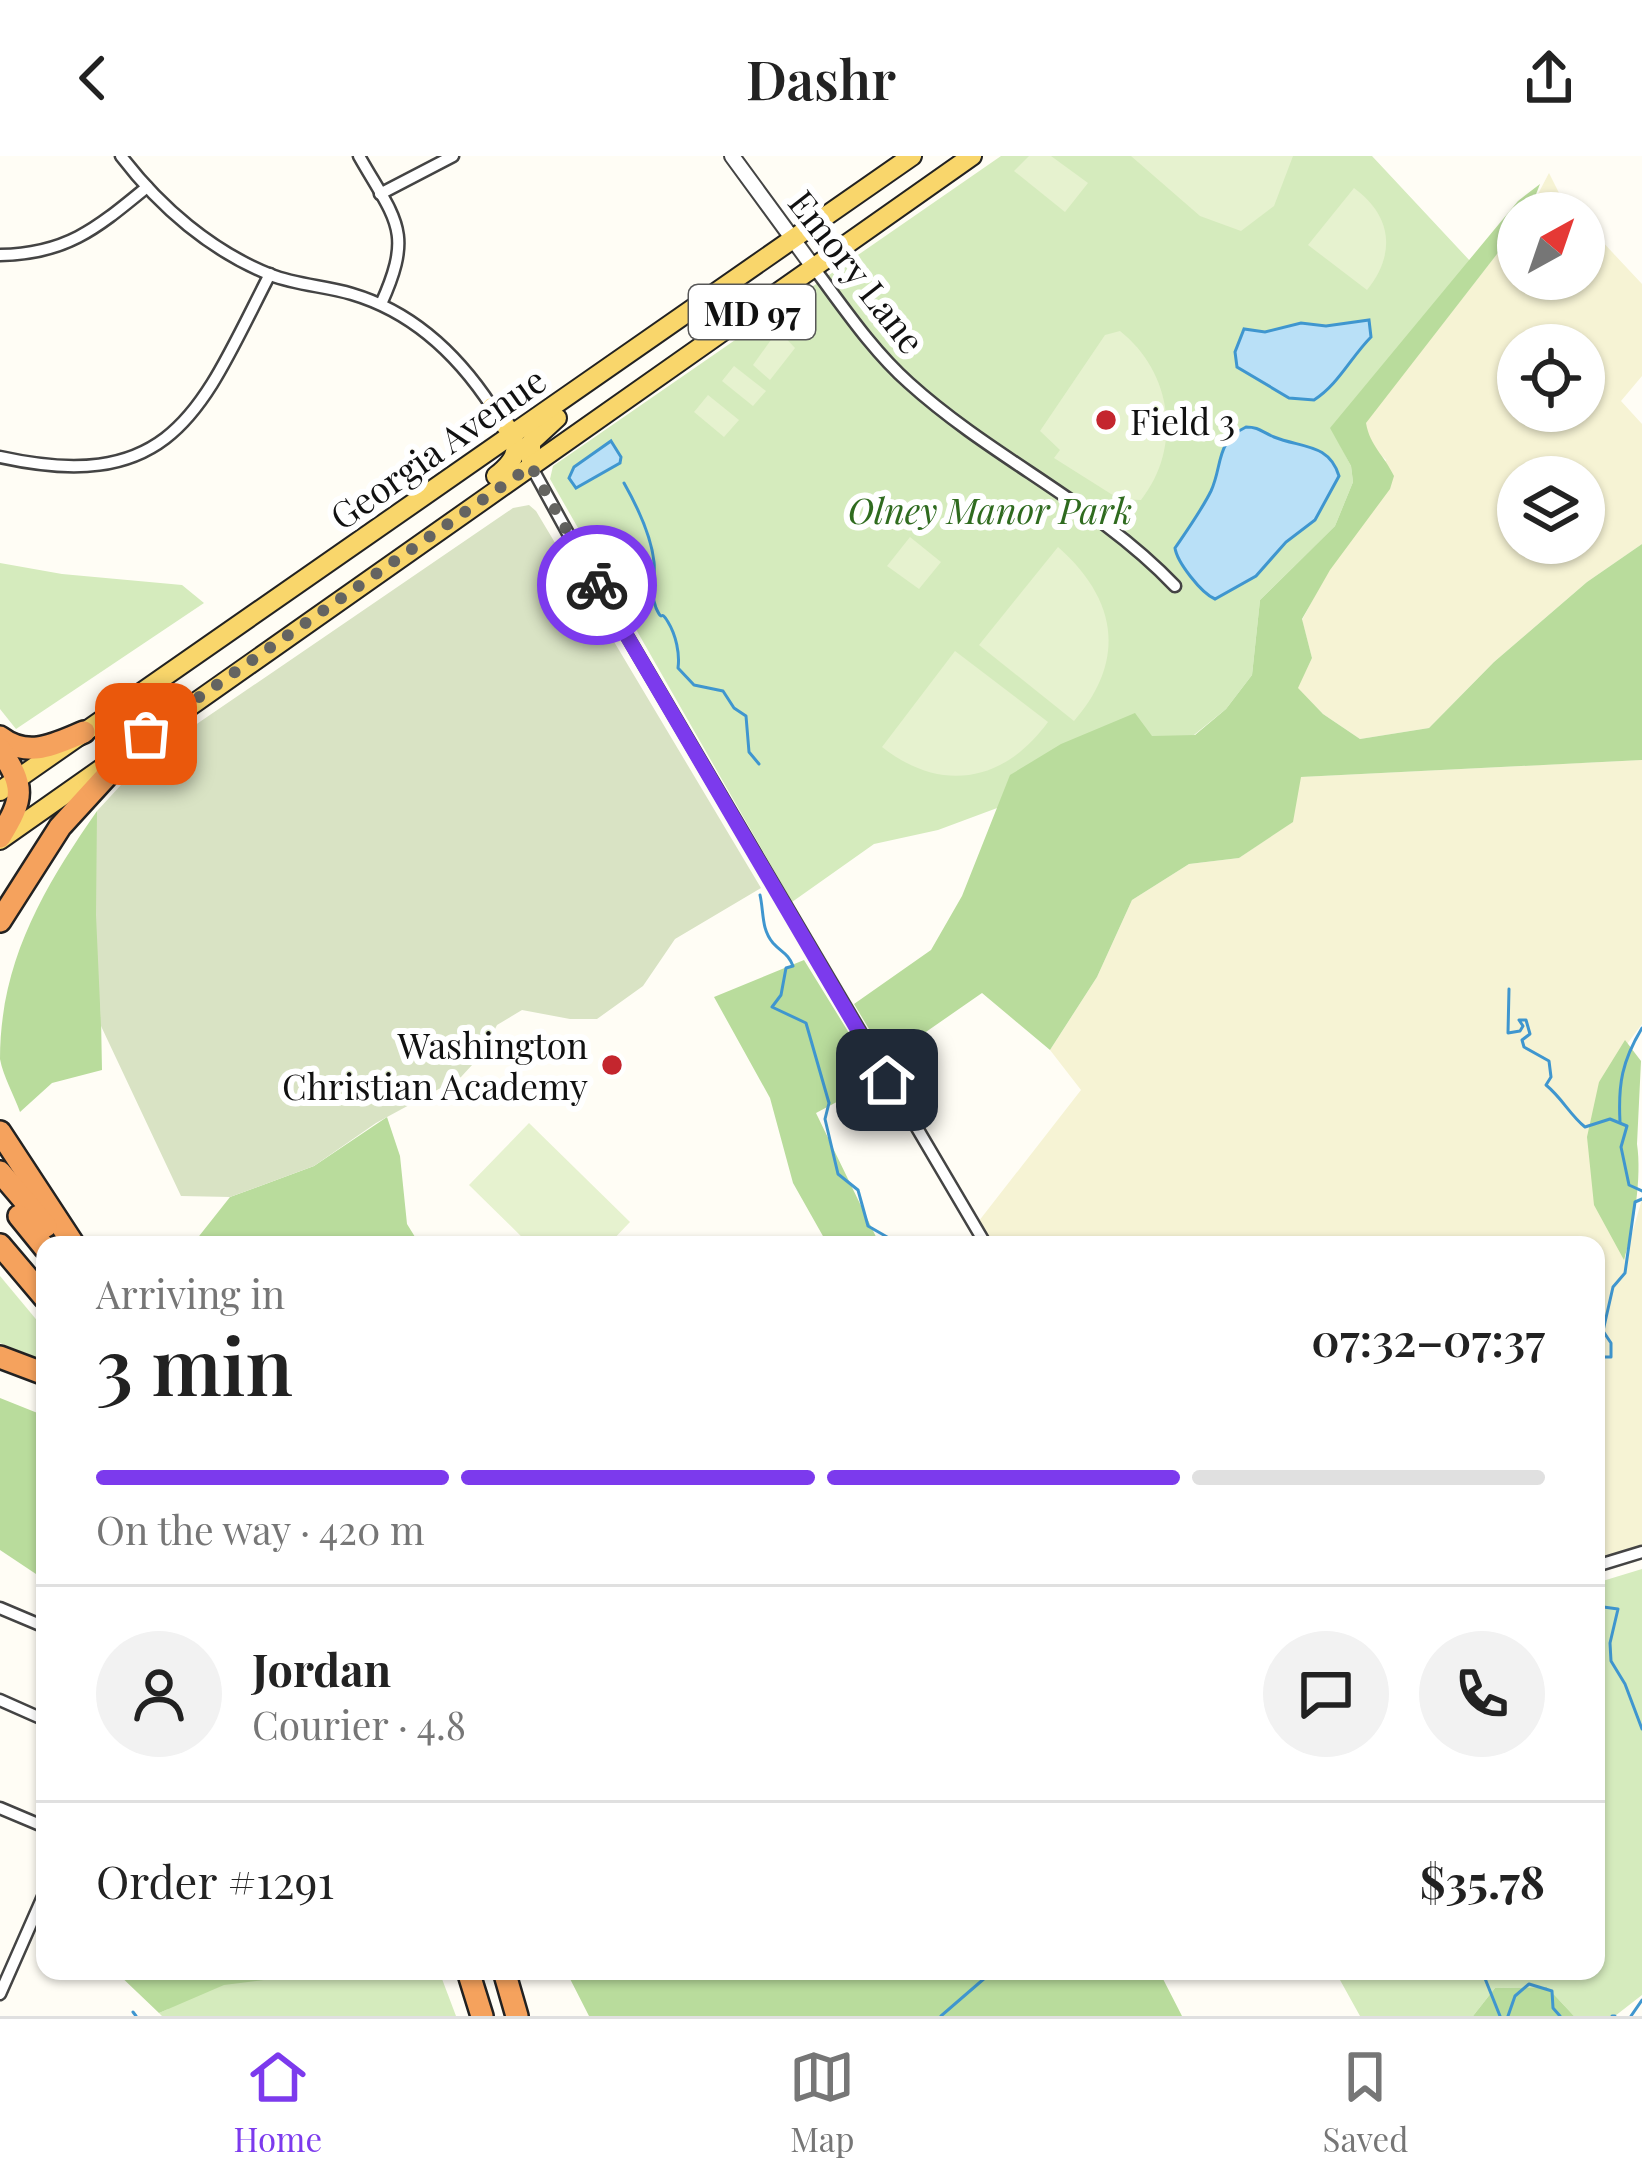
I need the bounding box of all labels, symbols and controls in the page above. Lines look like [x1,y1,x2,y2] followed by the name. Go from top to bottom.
[746,42,896,114] text: Dashr
[60,45,126,111] icon: back
[1516,45,1582,111] icon: share
[779,180,937,362] street label: Emory Lane
[1497,192,1605,300] north arrow
[1497,192,1605,564] map controls
[689,285,815,339] road number: MD 97
[1497,324,1605,432] button: locate
[320,355,554,539] street label: Georgia Avenue
[1130,396,1235,444] place label: Field 3
[1093,407,1119,433] marker: Field 3
[1497,456,1605,564] button: layers
[848,485,1132,533] park label: Olney Manor Park
[537,525,657,645] courier
[564,552,630,618] icon: bike
[95,683,197,785] pin
[113,701,179,767] icon: bag
[282,1020,588,1109] place label: Washington Christian Academy
[836,1029,938,1131] pin
[854,1047,920,1113] icon: home
[599,1052,625,1078] marker: Washington Christian Academy
[96,1267,285,1319] text: Arriving in
[1311,1308,1545,1368] text: 07:32–07:37
[96,1312,293,1416] text: 3 min
[96,1503,425,1555] text: On the way · 420 m
[96,1631,222,1757] button: person
[1263,1631,1389,1757] button: chat
[1419,1631,1545,1757] button: phone
[252,1638,391,1698] text: Jordan
[252,1698,466,1750] text: Courier · 4.8
[96,1850,334,1910] text: Order #1291
[1420,1850,1545,1910] text: $35.78
[234,2044,322,2160] tab: Home
[789,2044,855,2160] tab: Map
[1323,2044,1408,2160] tab: Saved

